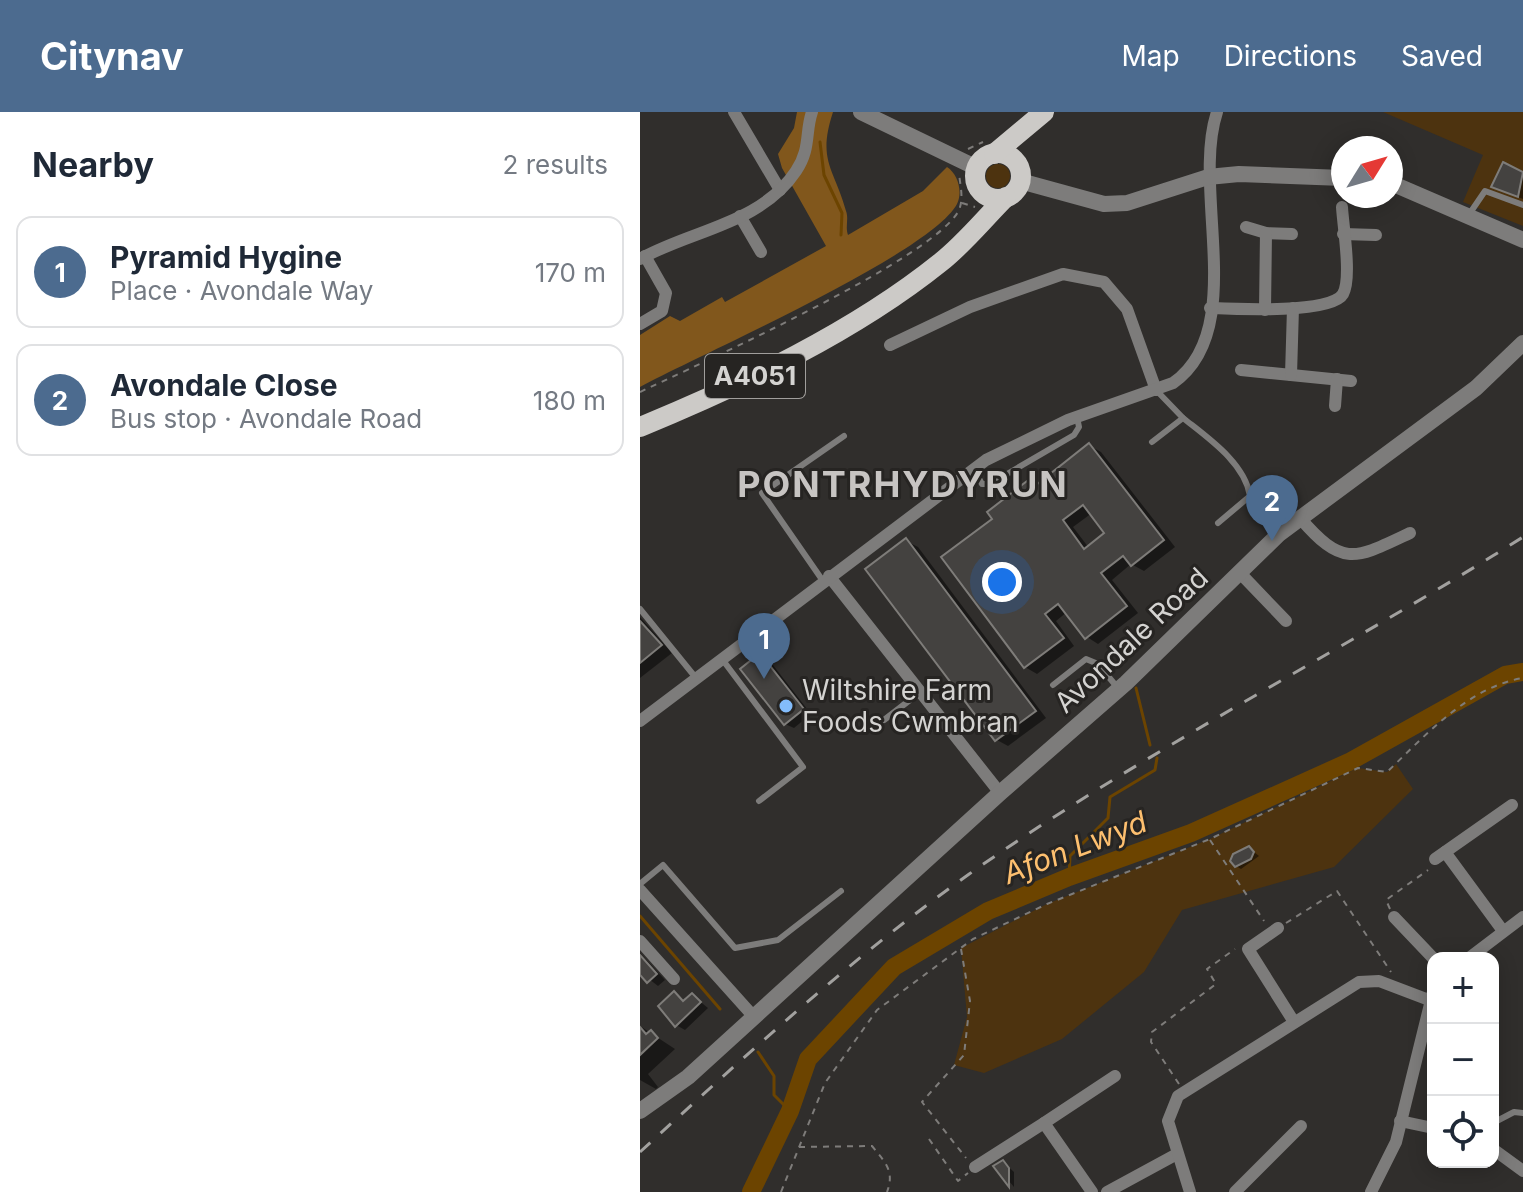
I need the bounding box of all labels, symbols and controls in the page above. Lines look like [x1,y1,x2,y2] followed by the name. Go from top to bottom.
[40,33,184,79] text: Citynav
[1121,39,1180,73] text: Map
[1224,39,1357,73] text: Directions
[1401,39,1483,73] text: Saved
[1331,136,1403,208] north arrow
[32,144,154,185] text: Nearby
[503,149,608,180] text: 2 results
[110,239,342,275] text: Pyramid Hygine
[54,257,66,288] text: 1
[535,257,606,288] text: 170 m
[110,275,373,306] text: Place · Avondale Way
[705,354,805,398] road number: A4051
[110,367,338,403] text: Avondale Close
[52,385,68,416] text: 2
[533,385,606,416] text: 180 m
[110,403,422,434] text: Bus stop · Avondale Road
[737,462,1069,506] district label: PONTRHYDYRUN
[1246,475,1298,541] pin: 2
[1047,560,1215,720] street label: Avondale Road
[982,562,1022,602] your location
[738,613,790,679] pin: 1
[802,673,1019,739] place label: Wiltshire Farm Foods Cwmbran
[777,697,795,715] marker: Wiltshire Farm Foods Cwmbran
[997,803,1152,891] water label: Afon Lwyd
[1427,952,1499,1168] map controls
[1427,952,1499,1024] button: +
[1427,1024,1499,1096] button: −
[1427,1096,1499,1168] button: locate

